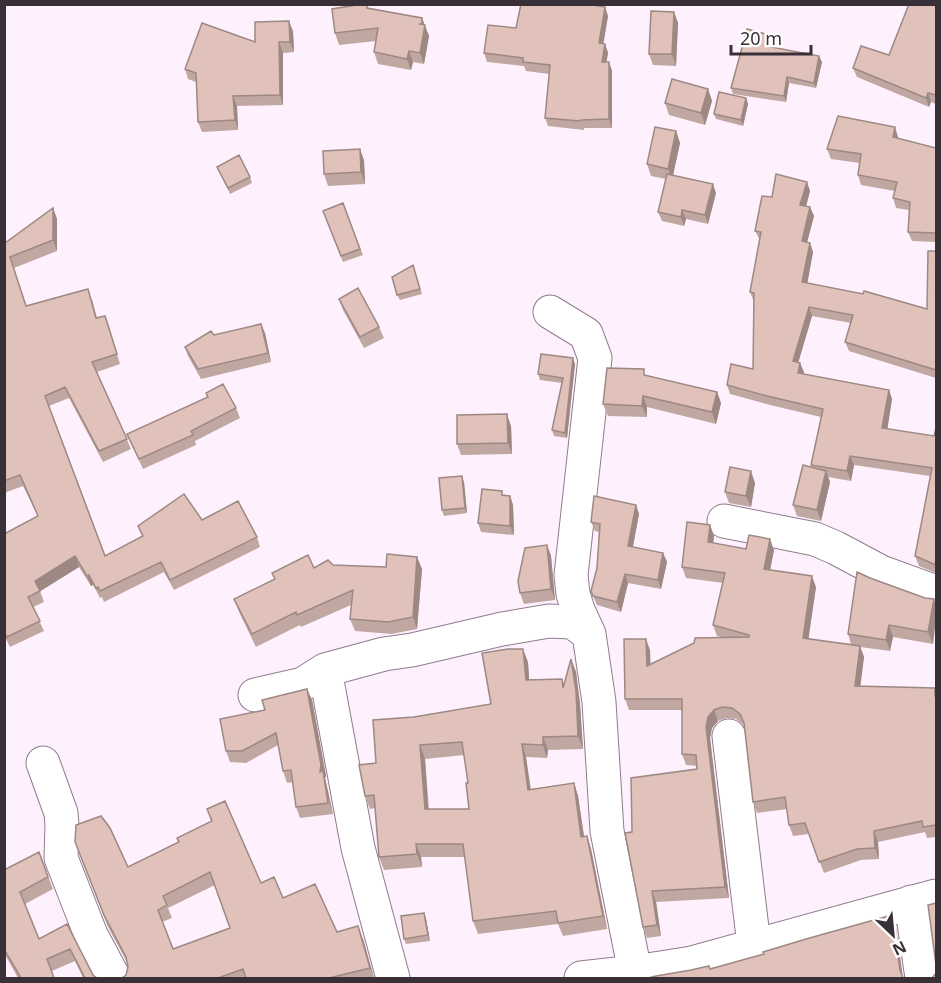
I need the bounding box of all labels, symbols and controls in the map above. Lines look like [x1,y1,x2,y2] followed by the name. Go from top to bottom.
[731,18,810,56] scale bar
[740,26,782,50] text: 20 m
[863,905,923,965] north arrow
[889,936,910,961] text: N

